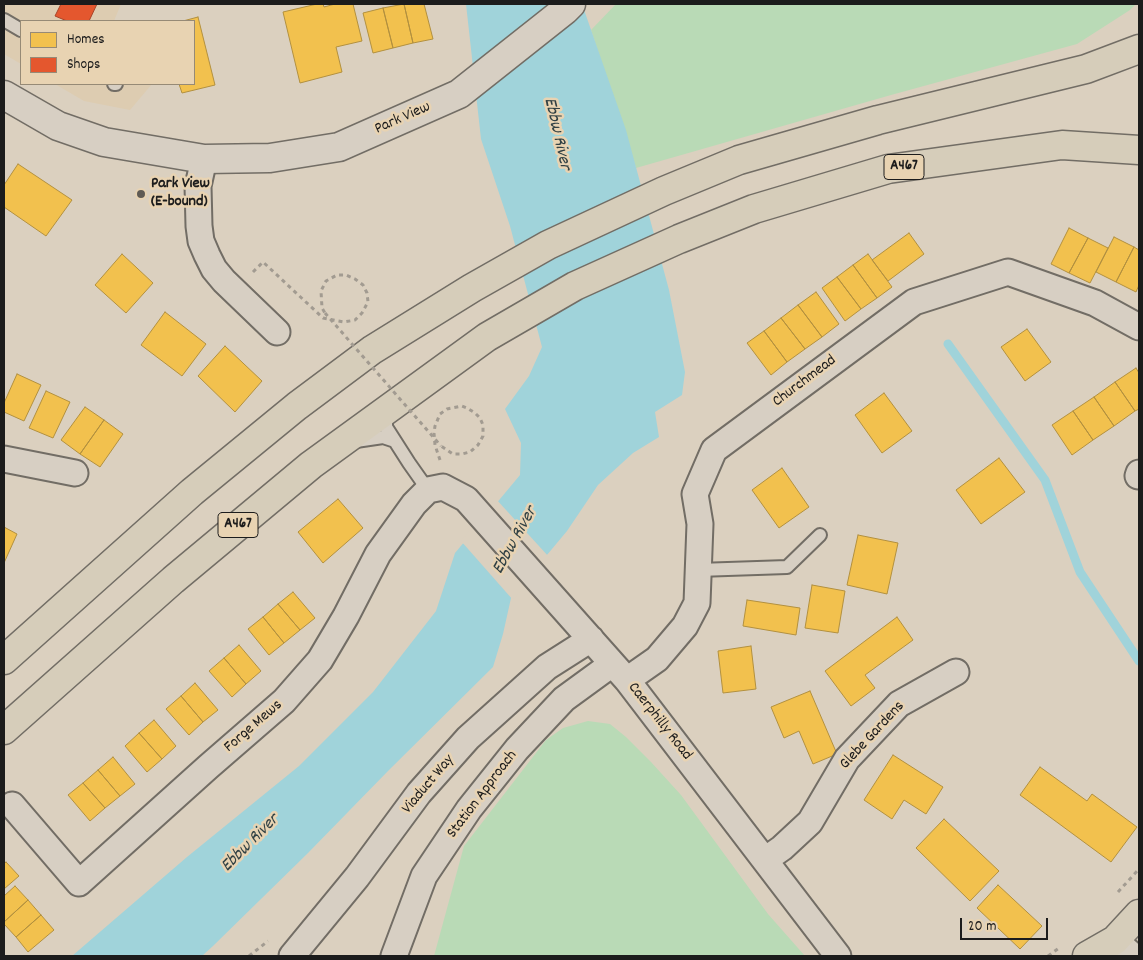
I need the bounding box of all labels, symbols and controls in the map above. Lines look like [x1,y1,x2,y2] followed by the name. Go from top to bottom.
[20,20,195,85] legend
[67,29,105,51] text: Homes
[67,54,100,76] text: Shops
[537,96,575,172] water label: Ebbw River
[372,98,434,140] street label: Park View
[884,154,924,180] road number: A467
[151,175,210,213] place label: Park View (E-bound)
[135,188,147,200] marker: Park View (E-bound)
[769,352,841,412] street label: Churchmead
[489,504,543,578] water label: Ebbw River
[218,512,258,538] road number: A467
[623,679,695,765] street label: Caerphilly Road
[221,696,287,758] street label: Forge Mews
[836,698,910,774] street label: Glebe Gardens
[444,747,522,843] street label: Station Approach
[399,751,459,819] street label: Viaduct Way
[217,810,285,878] water label: Ebbw River
[963,908,1050,940] scale bar
[968,916,996,938] text: 20 m

